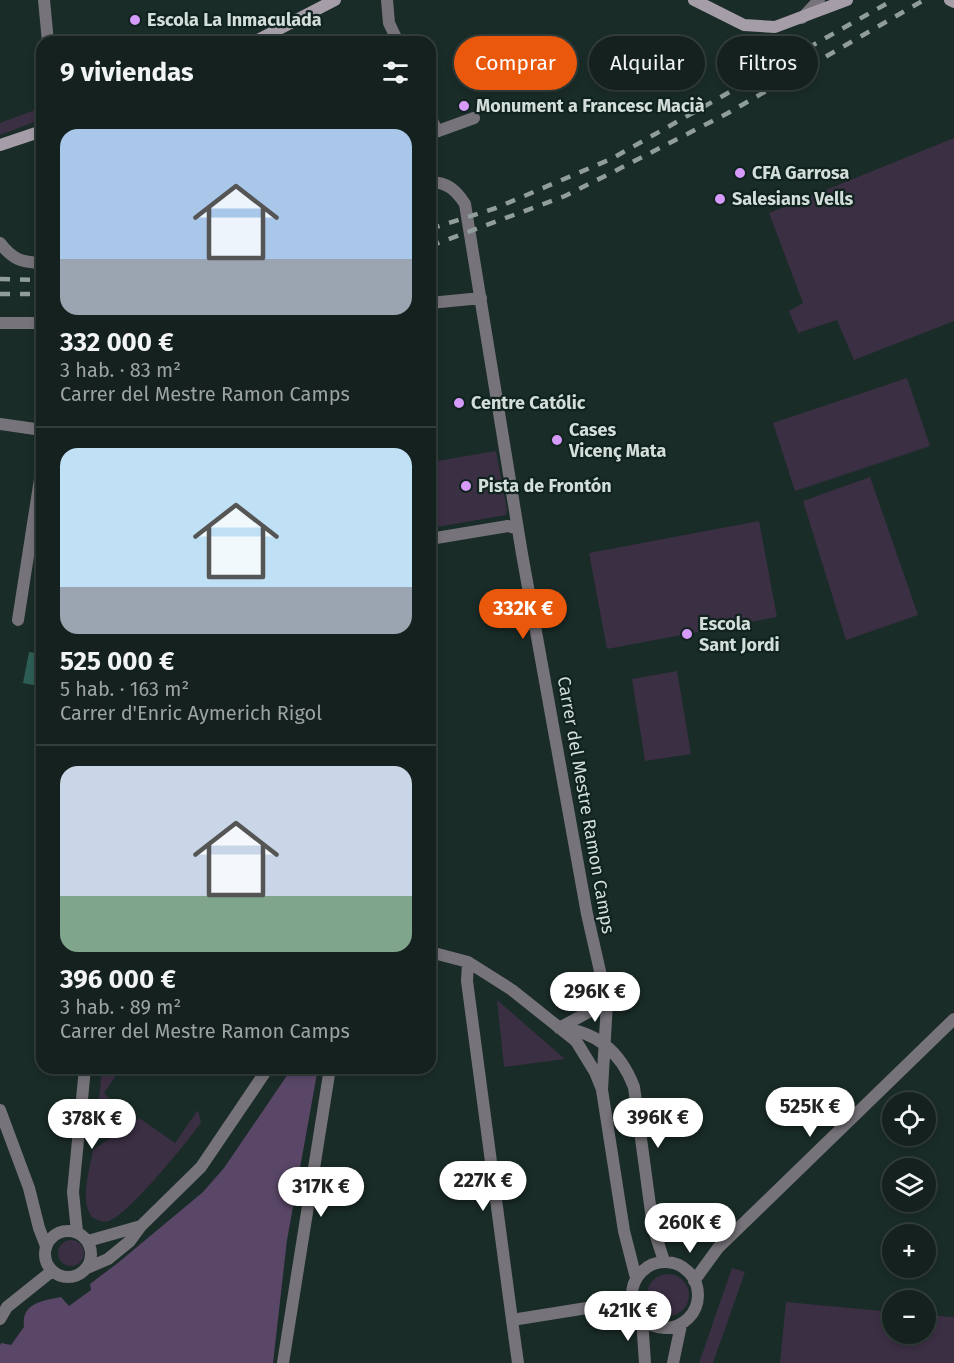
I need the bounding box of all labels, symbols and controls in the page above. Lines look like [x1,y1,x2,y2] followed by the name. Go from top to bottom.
[147,9,322,31] place label: Escola La Inmaculada
[128,13,142,27] marker: Escola La Inmaculada
[454,36,577,90] chip: Comprar
[589,36,705,90] chip: Alquilar
[717,36,818,90] chip: Filtros
[379,56,412,89] icon: filters
[60,57,194,88] text: 9 viviendas
[476,95,705,117] place label: Monument a Francesc Macià
[457,99,471,113] marker: Monument a Francesc Macià
[752,162,849,184] place label: CFA Garrosa
[733,166,747,180] marker: CFA Garrosa
[182,168,290,276] icon: home
[732,188,854,210] place label: Salesians Vells
[713,192,727,206] marker: Salesians Vells
[60,327,174,358] text: 332 000 €
[60,358,181,382] text: 3 hab. · 83 m²
[60,382,350,406] text: Carrer del Mestre Ramon Camps
[471,392,586,414] place label: Centre Católic
[452,396,466,410] marker: Centre Católic
[568,419,667,462] place label: Cases Vicenç Mata
[550,433,564,447] marker: Cases Vicenç Mata
[478,475,612,497] place label: Pista de Frontón
[459,479,473,493] marker: Pista de Frontón
[182,487,290,595] icon: home
[474,589,572,640] pin: 332K €
[493,596,553,620] text: 332K €
[699,613,780,656] place label: Escola Sant Jordi
[680,627,694,641] marker: Escola Sant Jordi
[60,646,174,677] text: 525 000 €
[553,675,619,935] street label: Carrer del Mestre Ramon Camps
[60,677,189,701] text: 5 hab. · 163 m²
[60,701,322,725] text: Carrer d'Enric Aymerich Rigol
[182,805,290,913] icon: home
[60,964,176,995] text: 396 000 €
[546,972,644,1023] pin: 296K €
[564,979,626,1003] text: 296K €
[60,995,181,1019] text: 3 hab. · 89 m²
[60,1019,350,1043] text: Carrer del Mestre Ramon Camps
[761,1087,859,1138] pin: 525K €
[882,1092,936,1344] map controls
[882,1092,936,1146] button: locate
[780,1094,840,1118] text: 525K €
[609,1098,707,1149] pin: 396K €
[43,1099,141,1150] pin: 378K €
[627,1105,689,1129] text: 396K €
[62,1106,122,1130] text: 378K €
[882,1158,936,1212] button: layers
[434,1161,532,1212] pin: 227K €
[272,1167,370,1218] pin: 317K €
[453,1168,513,1192] text: 227K €
[292,1174,350,1198] text: 317K €
[641,1203,739,1254] pin: 260K €
[659,1210,721,1234] text: 260K €
[882,1224,936,1278] button: +
[882,1290,936,1344] button: −
[579,1291,677,1342] pin: 421K €
[598,1298,658,1322] text: 421K €

